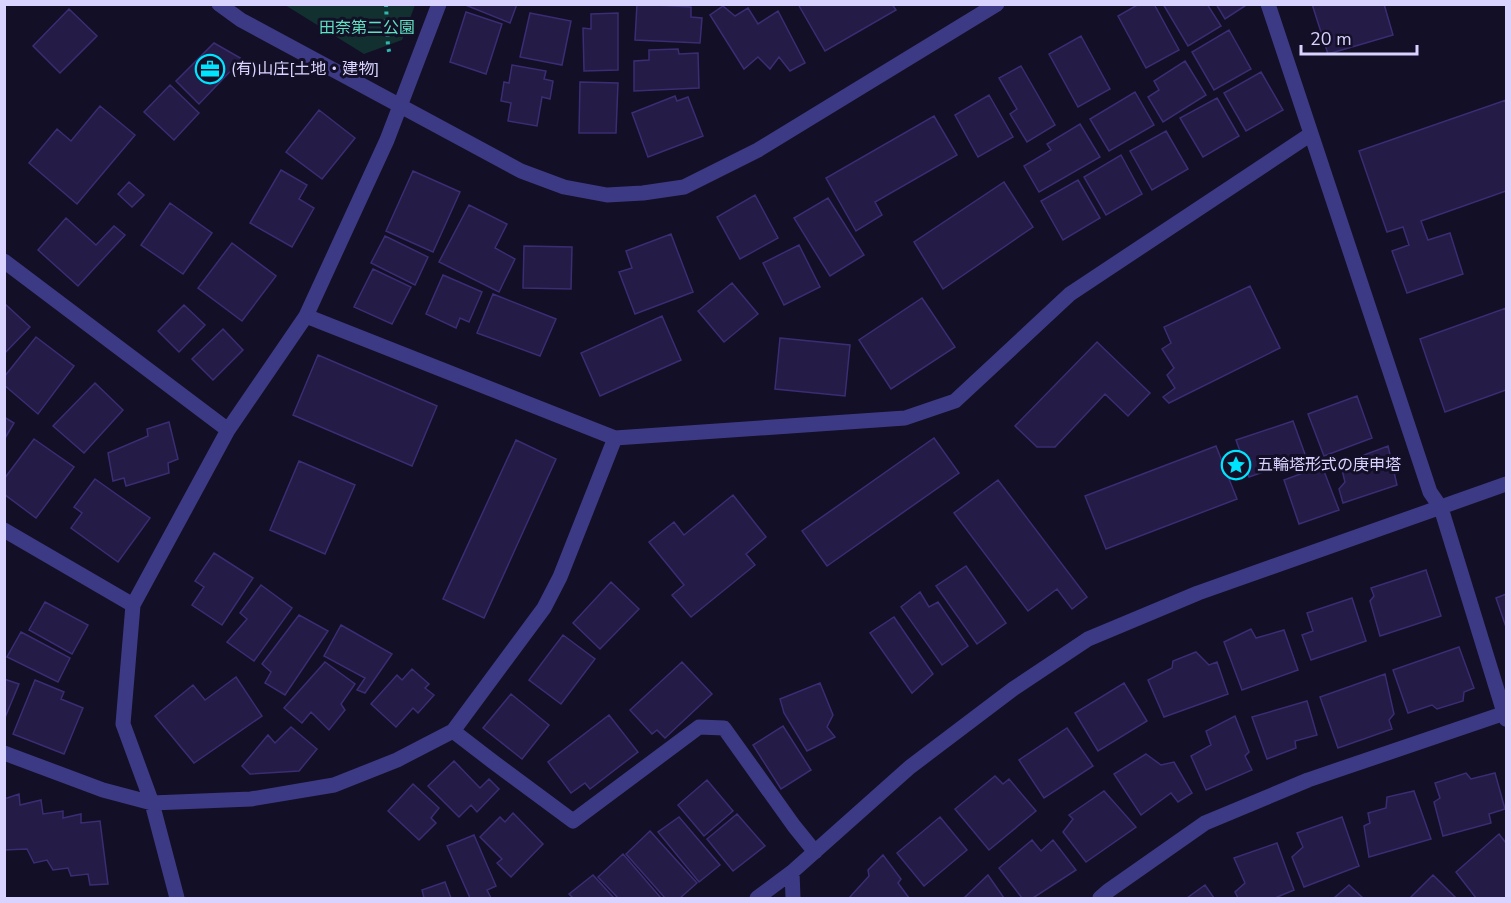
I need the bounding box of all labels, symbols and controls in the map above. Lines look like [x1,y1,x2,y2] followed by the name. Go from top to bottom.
[319,17,415,39] park label: 田奈第二公園
[1301,18,1416,56] scale bar
[1310,27,1352,51] text: 20 m
[194,53,226,85] office icon: (有)山庄[土地・建物]
[231,58,379,80] place label: (有)山庄[土地・建物]
[1220,449,1252,481] place icon: 五輪塔形式の庚申塔
[1257,454,1401,476] place label: 五輪塔形式の庚申塔

